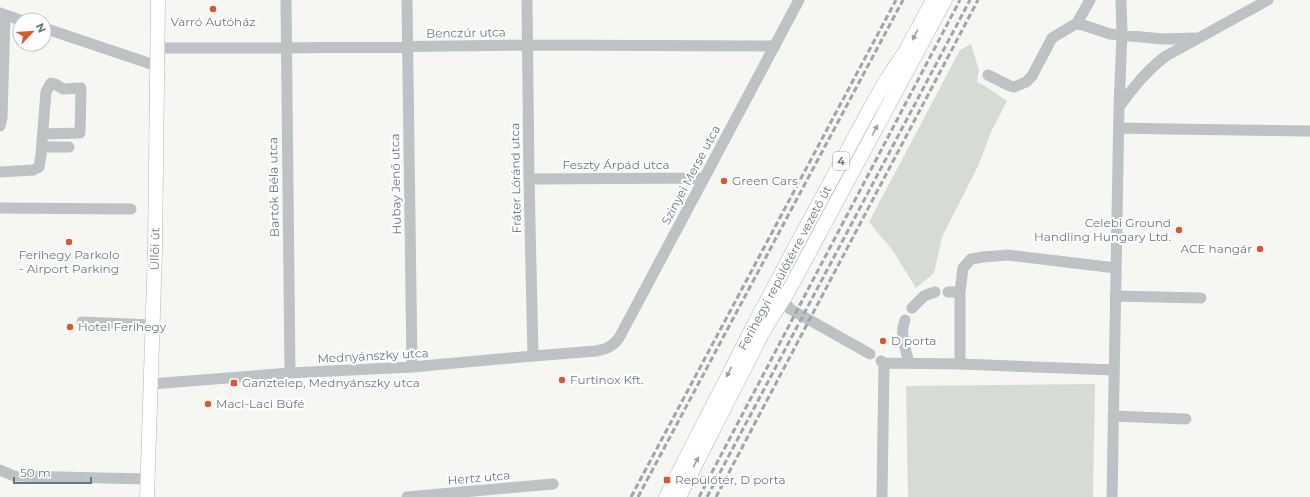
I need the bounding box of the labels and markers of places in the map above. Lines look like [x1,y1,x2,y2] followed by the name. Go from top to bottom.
[208,4,218,14] marker: Varró Autóház
[171,14,255,29] place label: Varró Autóház
[732,173,798,188] place label: Green Cars
[719,176,729,186] marker: Green Cars
[1034,215,1171,244] place label: Celebi Ground Handling Hungary Ltd.
[1174,225,1184,235] marker: Celebi Ground Handling Hungary Ltd.
[64,237,74,247] marker: Ferihegy Parkolo - Airport Parking
[1180,241,1252,256] place label: ACE hangár
[1255,244,1265,254] marker: ACE hangár
[18,247,120,276] place label: Ferihegy Parkolo - Airport Parking
[78,319,167,334] place label: Hotel Ferihegy
[65,322,75,332] marker: Hotel Ferihegy
[891,333,936,348] place label: D porta
[878,336,888,346] marker: D porta
[570,372,644,387] place label: Furtinox Kft.
[242,375,420,390] place label: Ganztelep, Mednyánszky utca
[557,375,567,385] marker: Furtinox Kft.
[229,378,239,388] marker: Ganztelep, Mednyánszky utca
[216,396,305,411] place label: Maci-Laci Büfé
[203,399,213,409] marker: Maci-Laci Büfé
[675,472,786,487] place label: Repülőtér, D porta
[662,475,672,485] marker: Repülőtér, D porta

